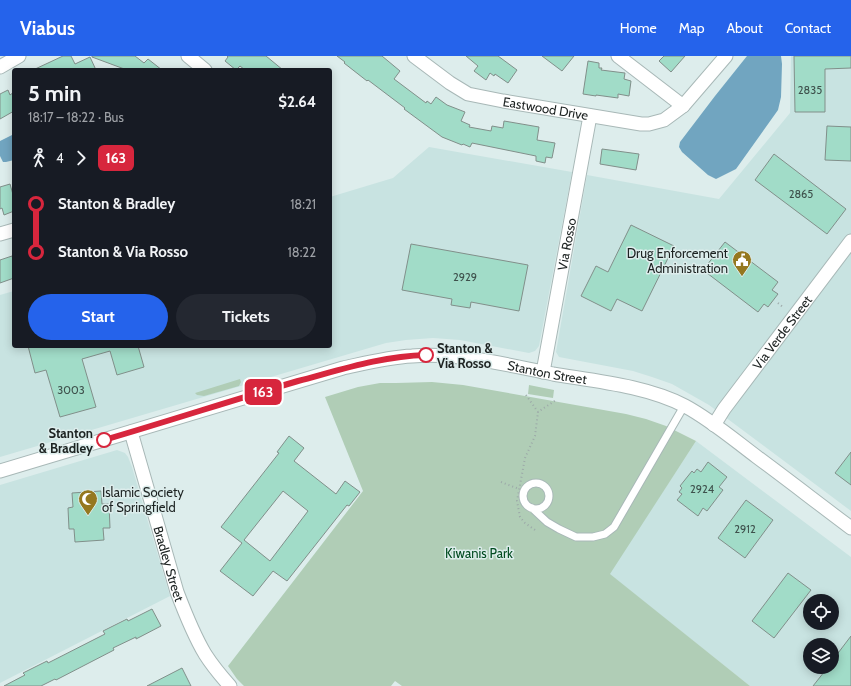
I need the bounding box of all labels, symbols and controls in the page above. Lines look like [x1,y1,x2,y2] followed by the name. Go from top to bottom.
[20,17,75,40] text: Viabus
[620,19,657,37] text: Home
[679,19,704,37] text: Map
[726,19,763,37] text: About
[785,19,831,37] text: Contact
[28,80,81,107] text: 5 min
[798,83,822,97] house number: 2835
[278,93,316,111] text: $2.64
[502,93,590,123] street label: Eastwood Drive
[28,109,124,125] text: 18:17 – 18:22 · Bus
[28,147,50,169] icon: walk
[70,147,92,169] icon: forward
[106,149,126,167] text: 163
[56,150,64,166] text: 4
[789,187,813,201] house number: 2865
[58,195,175,213] text: Stanton & Bradley
[290,196,316,212] text: 18:21
[554,217,579,272] street label: Via Rosso
[58,243,188,261] text: Stanton & Via Rosso
[288,244,316,260] text: 18:22
[627,245,729,276] place label: Drug Enforcement Administration
[731,249,753,277] public building icon: Drug Enforcement Administration
[453,270,477,284] house number: 2929
[749,292,815,372] street label: Via Verde Street
[28,294,168,340] button: Start
[176,294,316,340] button: Tickets
[437,340,493,371] place label: Stanton & Via Rosso
[418,347,434,363] marker: Stanton & Via Rosso
[506,357,589,387] street label: Stanton Street
[240,379,286,405] line badge: 163
[57,383,85,397] house number: 3003
[253,383,273,401] text: 163
[39,425,93,456] place label: Stanton & Bradley
[96,432,112,448] marker: Stanton & Bradley
[690,482,715,496] house number: 2924
[102,484,184,515] place label: Islamic Society of Springfield
[77,488,99,516] mosque icon: Islamic Society of Springfield
[734,522,756,536] house number: 2912
[150,524,188,604] street label: Bradley Street
[445,545,513,561] park label: Kiwanis Park
[803,594,839,674] map controls
[803,594,839,630] button: locate
[803,638,839,674] button: layers

